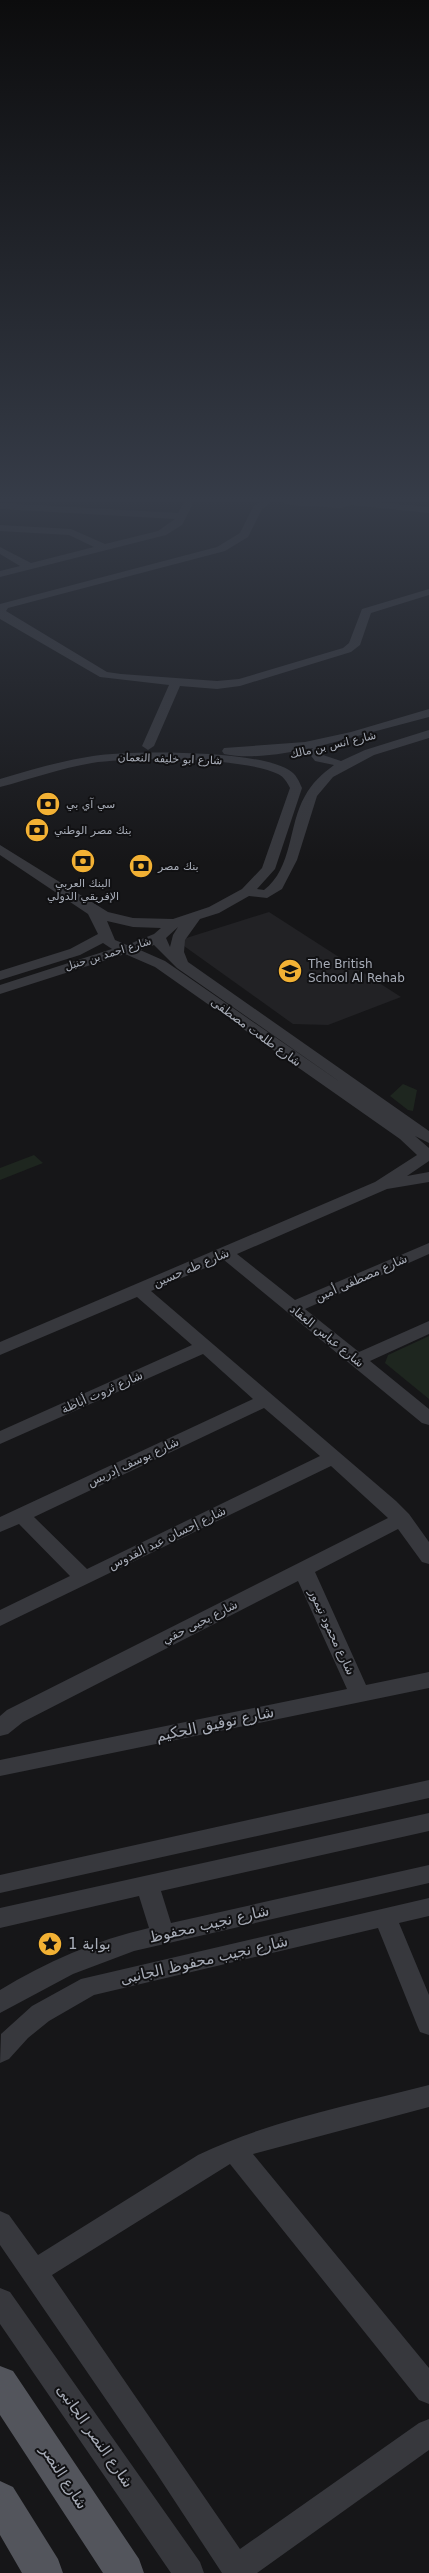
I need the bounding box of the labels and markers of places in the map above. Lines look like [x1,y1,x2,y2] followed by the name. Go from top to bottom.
[35,791,61,817] bank icon: سي آي بي
[66,797,115,811] place label: سي آي بي
[24,817,50,843] bank icon: بنك مصر الوطني
[54,824,131,837] place label: بنك مصر الوطني
[70,848,96,874] bank icon: البنك العربي الإفريقي الدولي
[128,853,154,879] bank icon: بنك مصر
[157,860,199,873] place label: بنك مصر
[47,877,119,903] place label: البنك العربي الإفريقي الدولي
[307,957,405,985] place label: The British School Al Rehab
[277,958,303,984] school or university icon: The British School Al Rehab
[37,1931,63,1957] place icon: بوابة 1
[68,1935,111,1953] place label: بوابة 1

